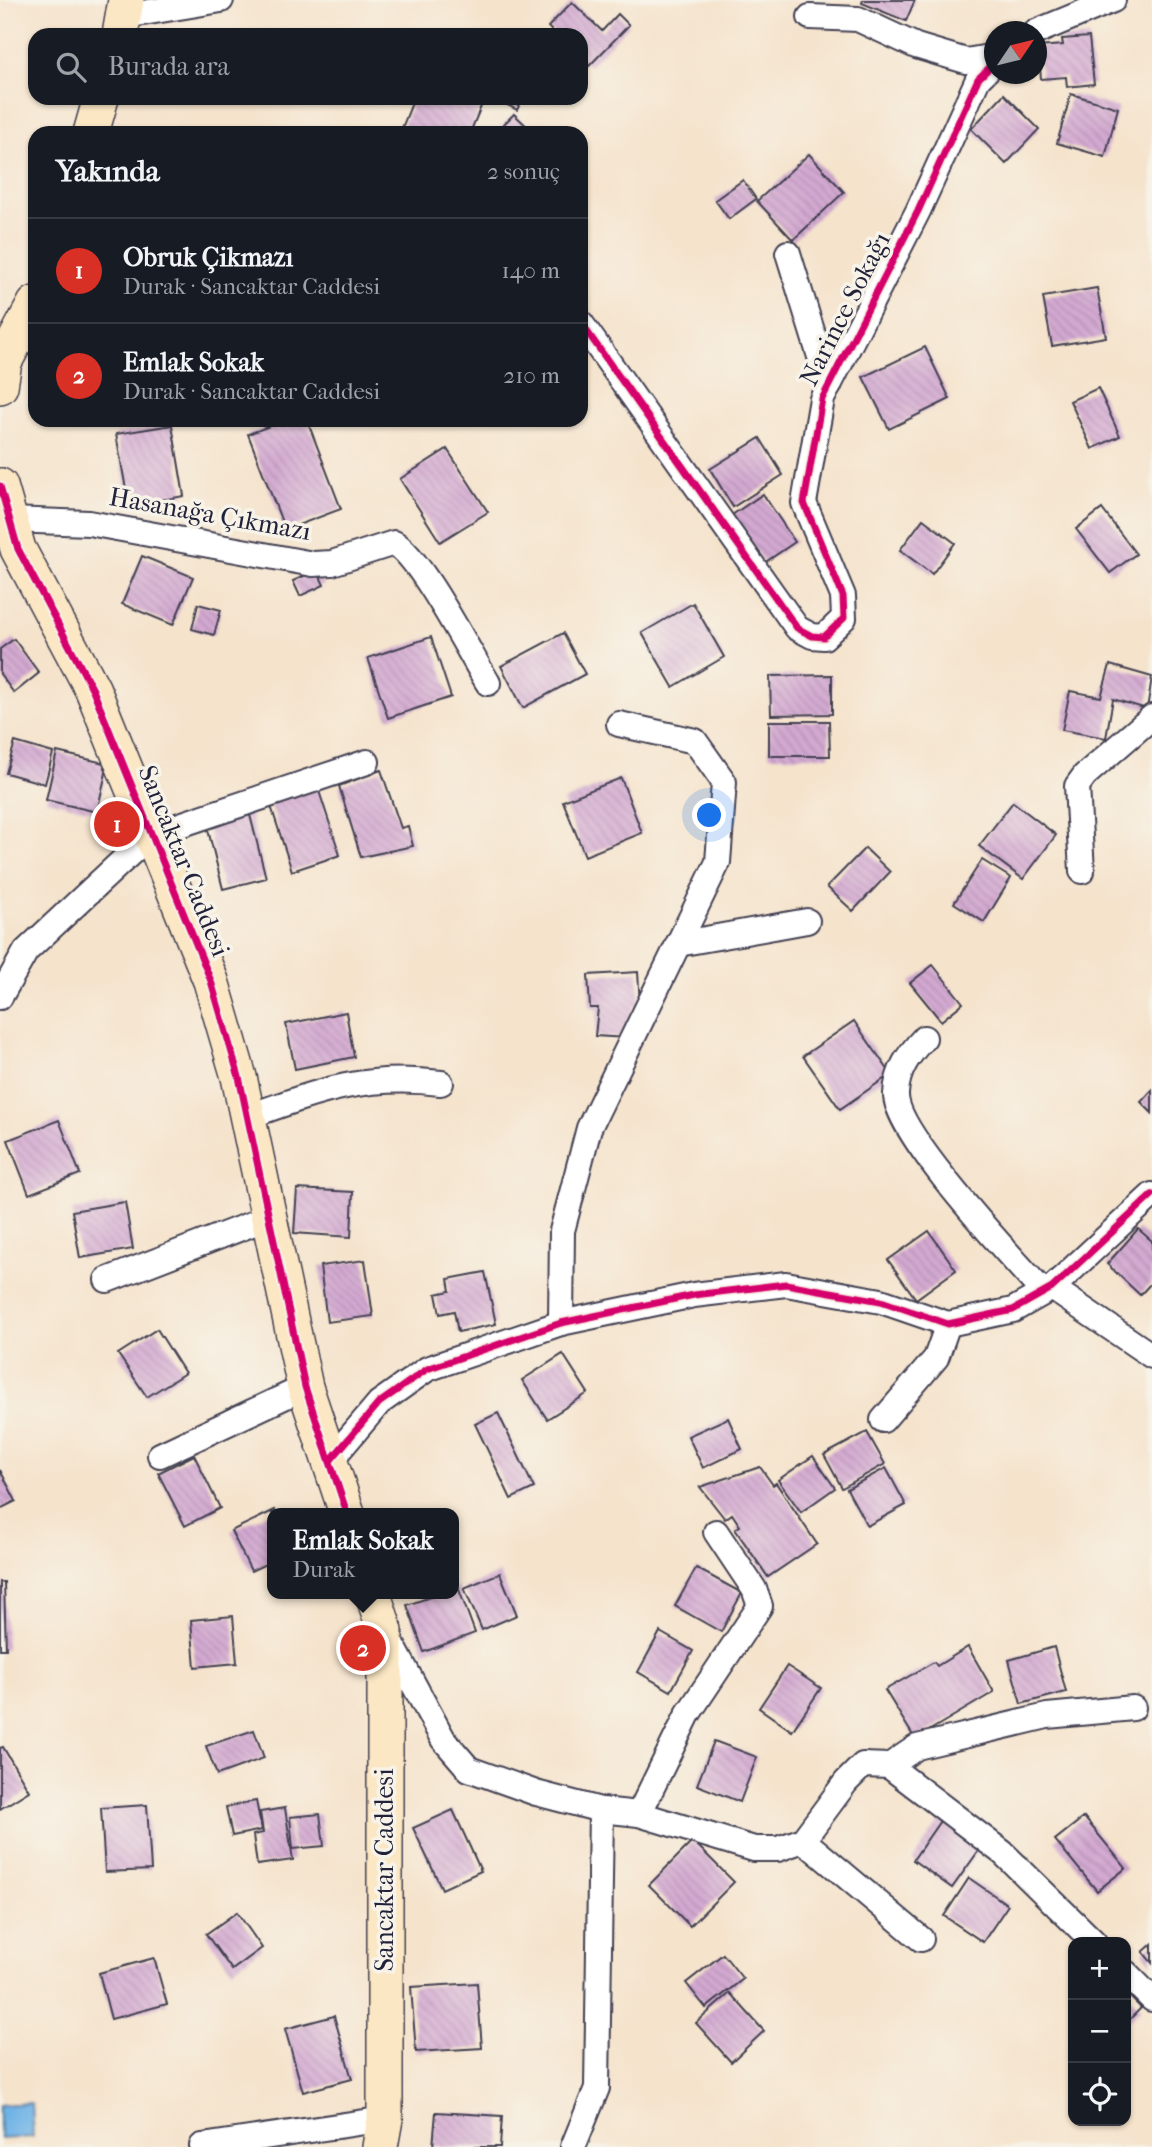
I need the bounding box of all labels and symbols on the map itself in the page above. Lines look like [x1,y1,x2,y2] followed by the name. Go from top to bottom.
[984,21,1047,84] north arrow
[793,227,897,391] street label: Narince Sokağı
[107,481,314,547] street label: Hasanağa Çıkmazı
[132,761,237,961] street label: Sancaktar Caddesi
[94,798,140,850] pin: 1
[692,798,726,832] your location
[340,1622,386,1674] pin: 2
[369,1768,400,1972] street label: Sancaktar Caddesi

